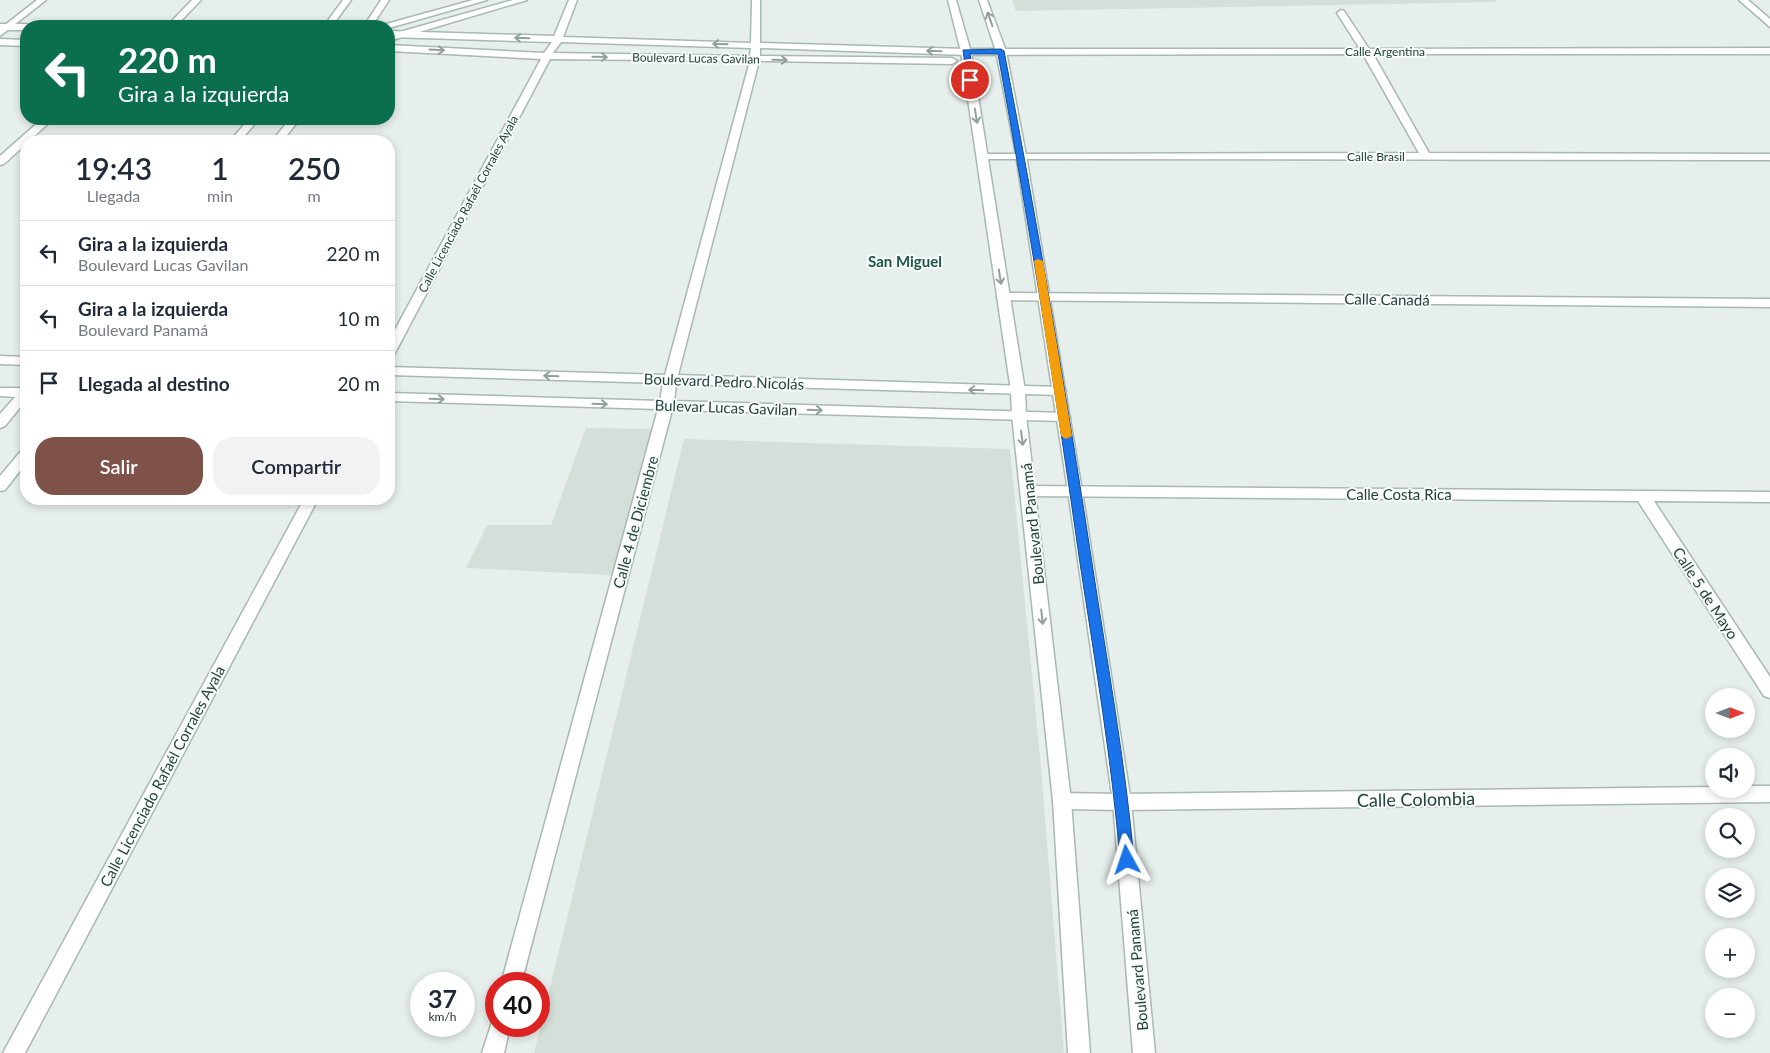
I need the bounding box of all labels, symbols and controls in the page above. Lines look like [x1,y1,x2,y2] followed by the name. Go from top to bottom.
[985,12,994,28] one-way arrow
[514,33,530,43] one-way arrow
[118,38,217,80] text: 220 m
[35,40,100,105] icon: left
[712,40,728,49] one-way arrow
[1345,44,1425,59] street label: Calle Argentina
[429,46,445,55] one-way arrow
[927,46,943,56] one-way arrow
[632,49,760,67] street label: Boulevard Lucas Gavilan
[592,52,608,62] one-way arrow
[772,55,788,65] one-way arrow
[949,59,991,101] pin
[956,66,984,94] icon: arrive
[118,80,289,107] text: Gira a la izquierda
[971,108,981,124] one-way arrow
[415,113,521,295] street label: Calle Licenciado Rafaél Corrales Ayala
[1347,149,1405,164] street label: Calle Brasil
[75,150,152,186] text: 19:43
[211,150,229,186] text: 1
[288,150,340,186] text: 250
[87,186,140,205] text: Llegada
[207,186,233,205] text: min
[307,186,321,205] text: m
[78,232,228,255] text: Gira a la izquierda
[35,239,63,267] icon: left
[326,242,380,265] text: 220 m
[868,252,942,270] district label: San Miguel
[78,255,248,274] text: Boulevard Lucas Gavilan
[996,269,1006,285] one-way arrow
[1344,289,1430,309] street label: Calle Canadá
[78,297,228,320] text: Gira a la izquierda
[35,304,63,332] icon: left
[337,307,380,330] text: 10 m
[78,320,208,339] text: Boulevard Panamá
[35,369,63,397] icon: arrive
[643,369,805,393] street label: Boulevard Pedro Nicolás
[543,371,560,381] one-way arrow
[78,372,230,395] text: Llegada al destino
[337,372,380,395] text: 20 m
[968,385,984,394] one-way arrow
[429,394,445,403] one-way arrow
[654,396,798,418] street label: Bulevar Lucas Gavilan
[592,399,608,408] one-way arrow
[807,405,823,414] one-way arrow
[1017,430,1027,446] one-way arrow
[35,437,203,495] button: Salir
[213,437,380,495] button: Compartir
[609,454,661,590] street label: Calle 4 de Diciembre
[1017,462,1047,586] street label: Boulevard Panamá
[1346,485,1452,503] street label: Calle Costa Rica
[1670,544,1742,642] street label: Calle 5 de Mayo
[1037,608,1047,624] one-way arrow
[96,662,228,890] street label: Calle Licenciado Rafaél Corrales Ayala
[1705,688,1755,738] north arrow
[1705,688,1755,1038] map controls
[1705,748,1755,798] button: sound
[1357,787,1475,811] street label: Calle Colombia
[1705,808,1755,858] button: search
[1100,833,1152,885] position arrow
[1705,868,1755,918] button: layers
[1123,908,1151,1032] street label: Boulevard Panamá
[1705,928,1755,978] button: +
[485,972,550,1037] speed limit sign: 40
[428,983,457,1013] text: 37
[1705,988,1755,1038] button: −
[428,1009,457,1024] text: km/h

